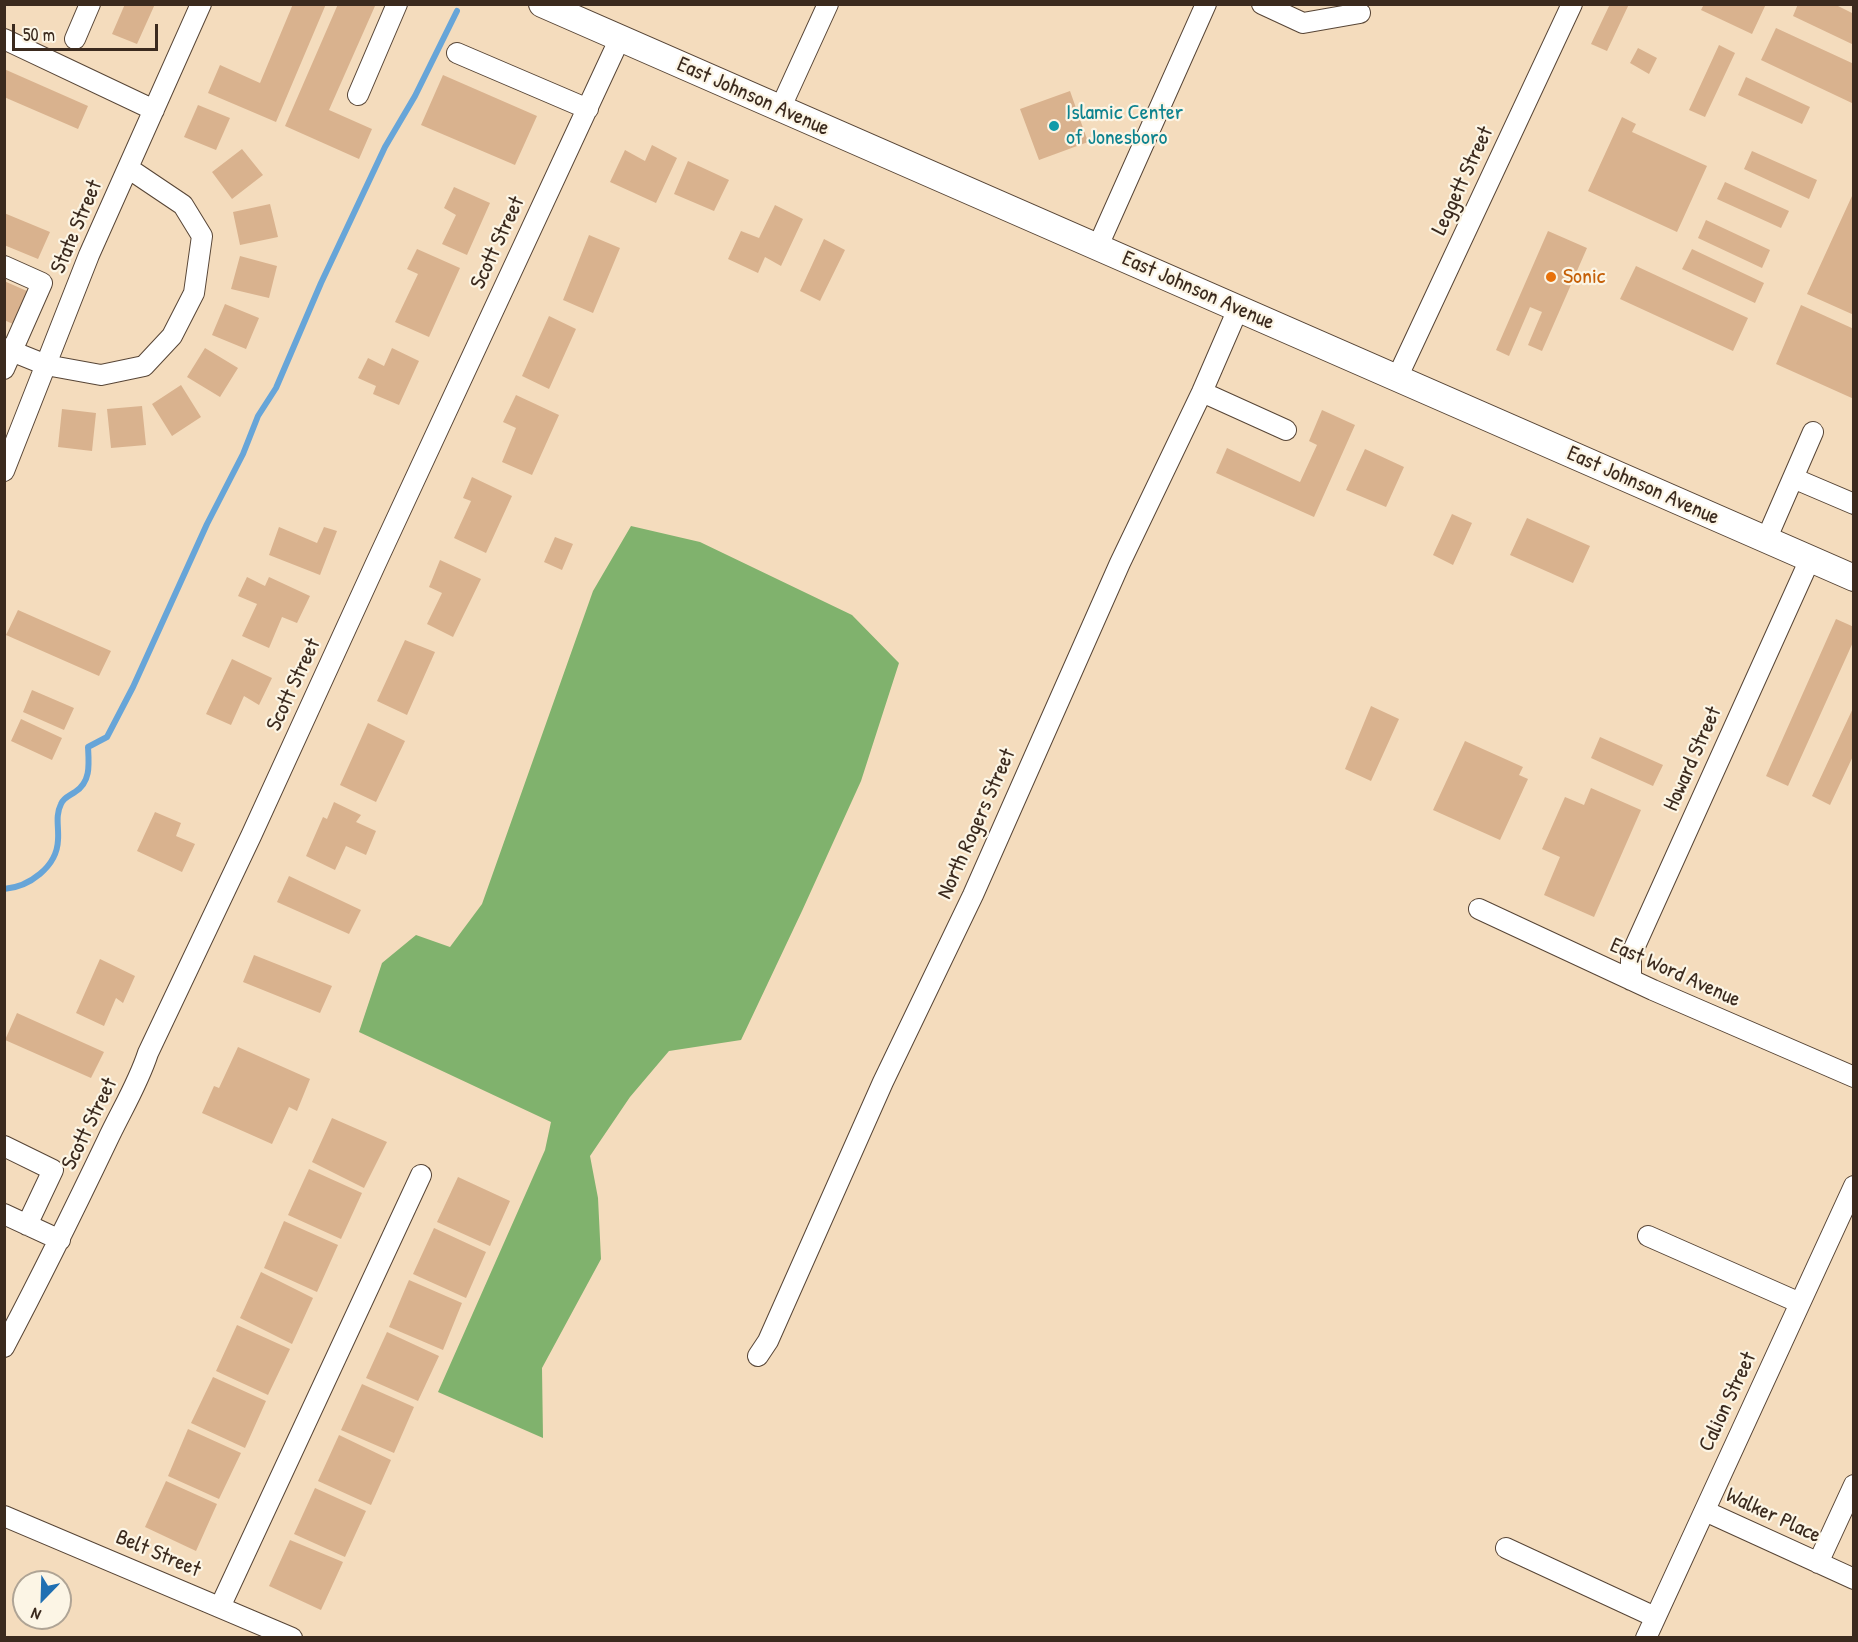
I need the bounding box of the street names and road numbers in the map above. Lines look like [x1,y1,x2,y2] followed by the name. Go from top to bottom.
[673,52,833,142] street label: East Johnson Avenue
[1426,123,1500,239] street label: Leggett Street
[46,176,108,278] street label: State Street
[465,193,531,293] street label: Scott Street
[1118,246,1278,336] street label: East Johnson Avenue
[1563,441,1723,531] street label: East Johnson Avenue
[261,635,327,735] street label: Scott Street
[1658,703,1728,815] street label: Howard Street
[932,745,1022,903] street label: North Rogers Street
[1606,933,1744,1013] street label: East Word Avenue
[56,1074,124,1174] street label: Scott Street
[1694,1348,1762,1456] street label: Calion Street
[1721,1483,1825,1549] street label: Walker Place
[112,1524,204,1584] street label: Belt Street

